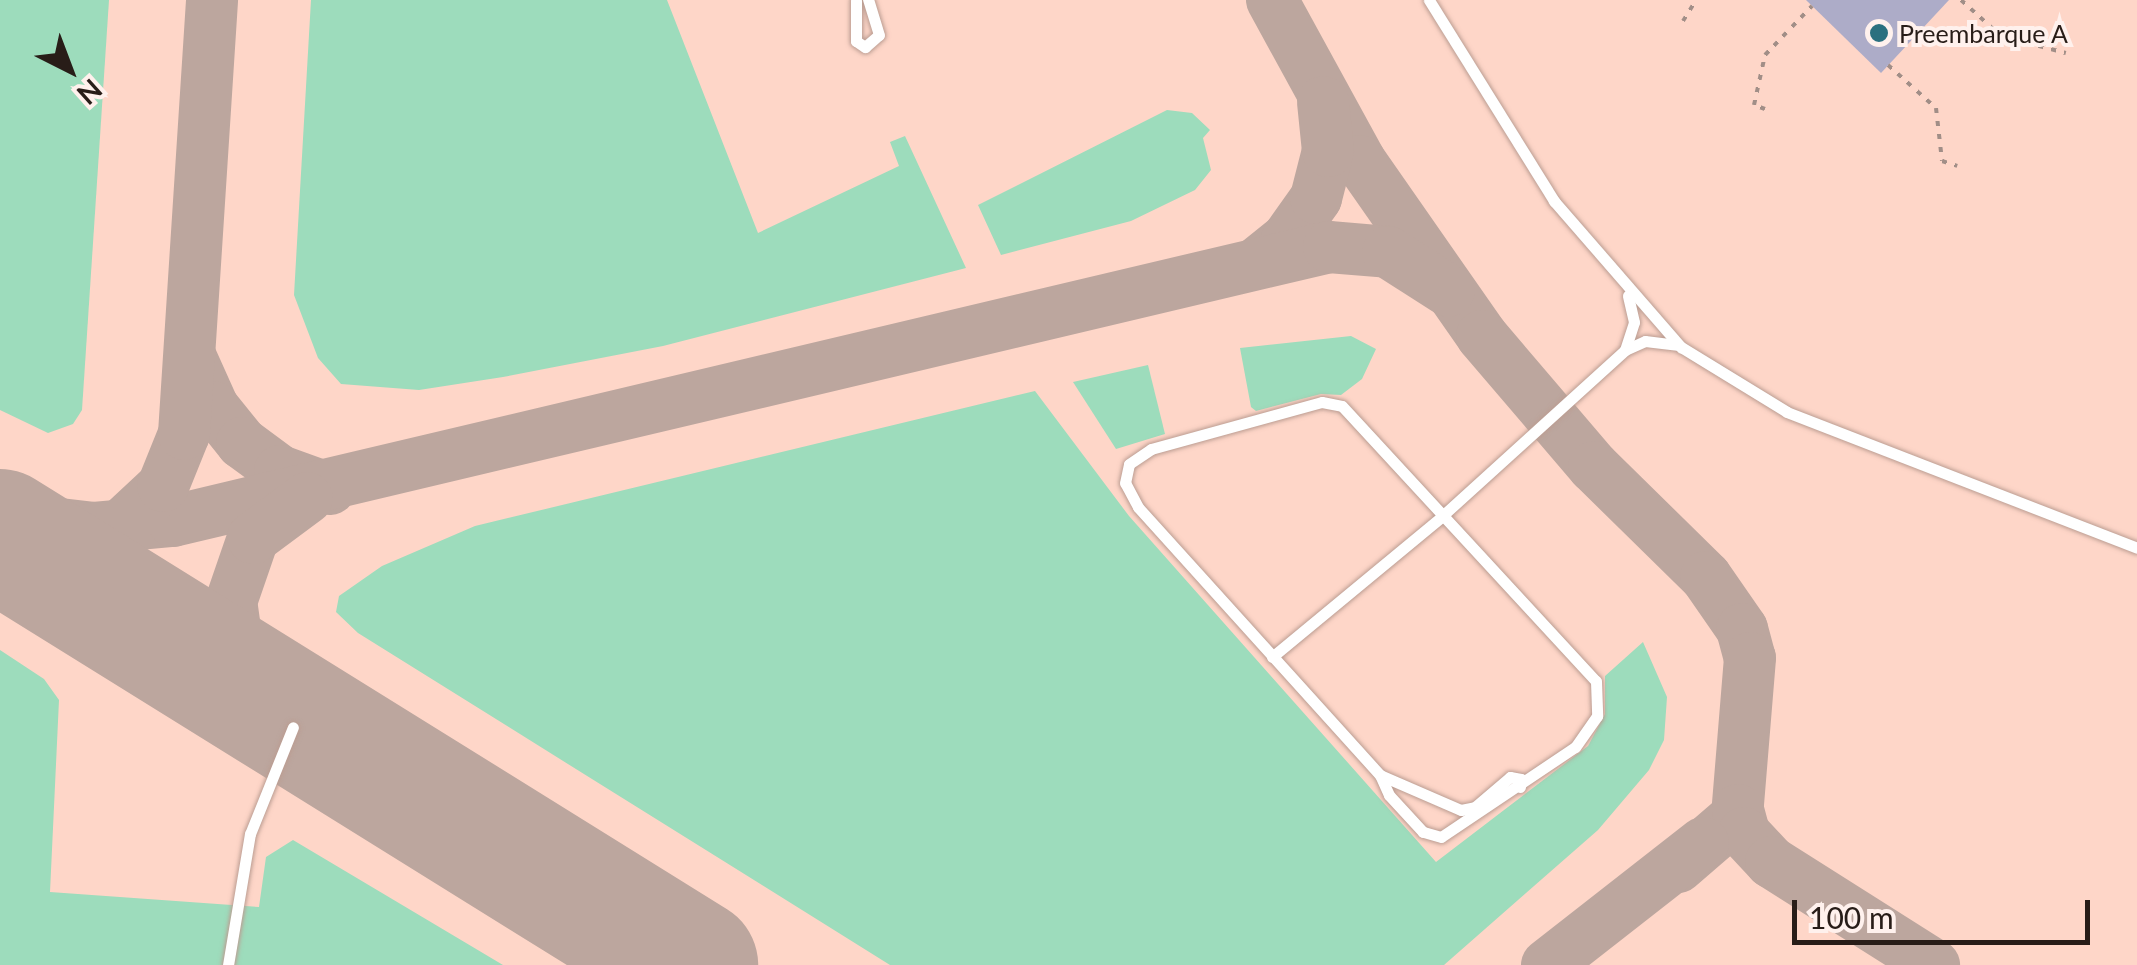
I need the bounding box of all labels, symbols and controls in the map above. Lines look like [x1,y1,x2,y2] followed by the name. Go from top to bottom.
[1899,18,2069,48] place label: Preembarque A
[20,20,120,120] north arrow
[1868,22,1890,44] marker: Preembarque A
[71,72,109,112] text: N
[1797,880,2094,942] scale bar
[1809,899,1894,935] text: 100 m

